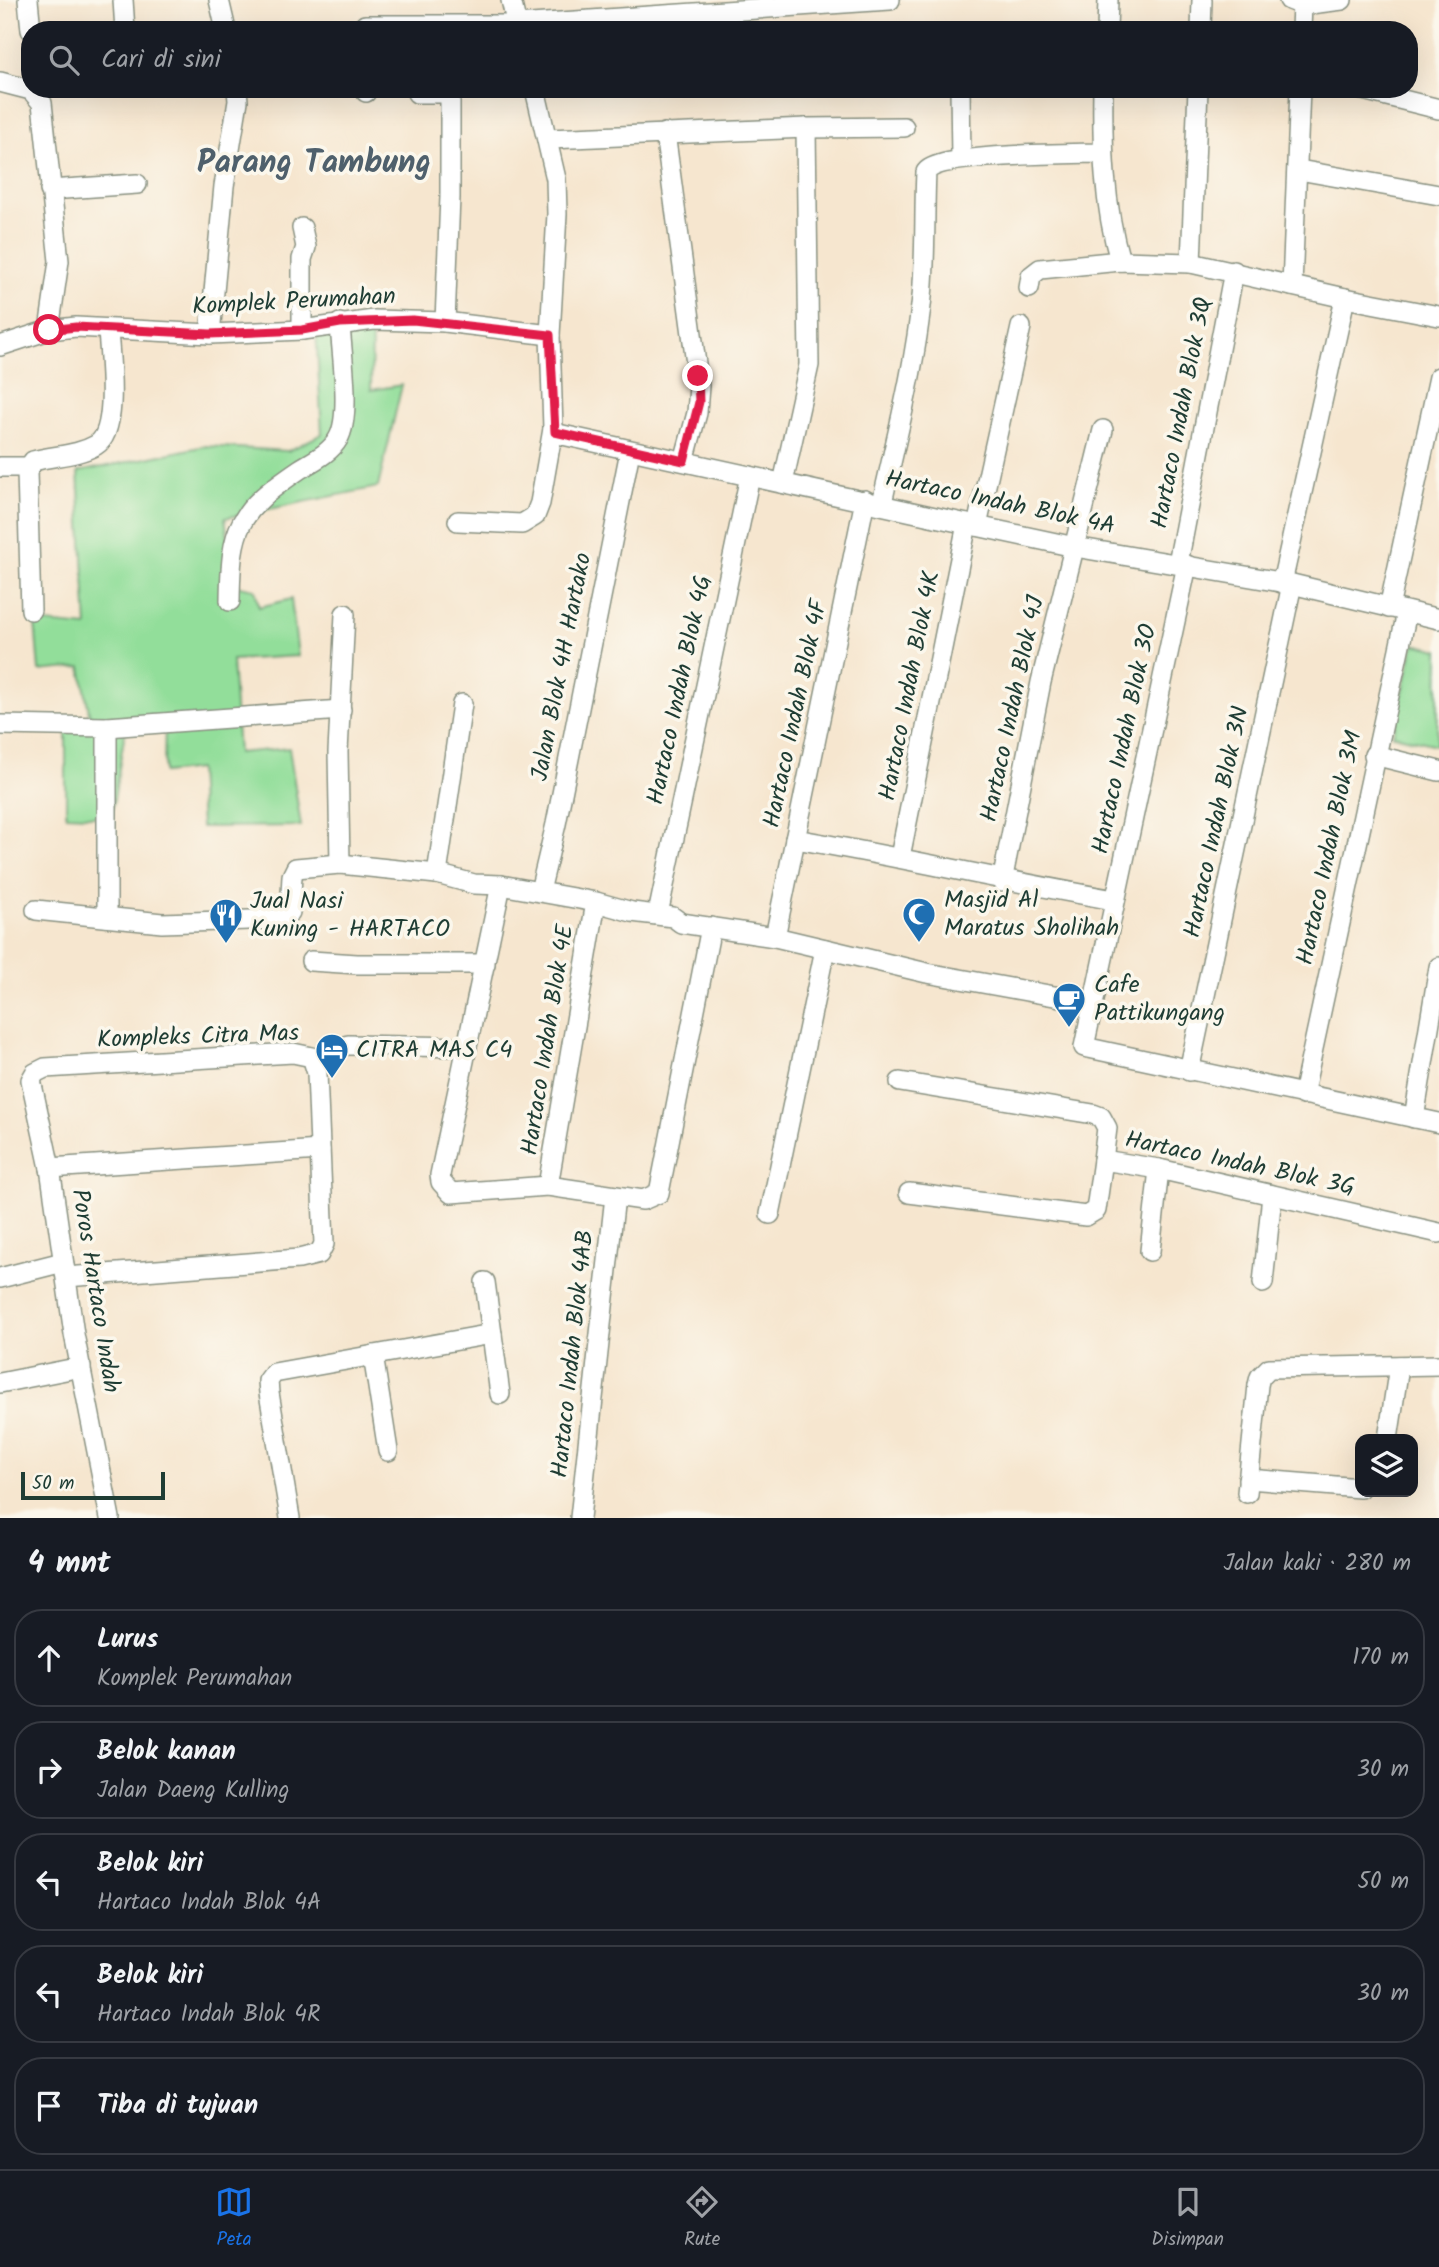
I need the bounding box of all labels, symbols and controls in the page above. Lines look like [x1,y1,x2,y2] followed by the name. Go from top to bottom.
[21,21,1418,98] search box
[101,39,221,81] text: Cari di sini
[45,41,83,79] icon: search
[197,138,431,189] district label: Parang Tambung
[191,277,397,327] street label: Komplek Perumahan
[1140,294,1224,532] street label: Hartaco Indah Blok 3Q
[33,314,64,345] route start
[682,360,713,391] route end
[882,460,1118,546] street label: Hartaco Indah Blok 4A
[521,549,603,785] street label: Jalan Blok 4H Hartako
[869,567,952,804] street label: Hartaco Indah Blok 4K
[637,572,723,808] street label: Hartaco Indah Blok 4G
[970,592,1056,826] street label: Hartaco Indah Blok 4J
[753,594,840,831] street label: Hartaco Indah Blok 4F
[1082,620,1168,858] street label: Hartaco Indah Blok 3O
[1173,703,1261,941] street label: Hartaco Indah Blok 3N
[1286,727,1374,969] street label: Hartaco Indah Blok 3M
[944,881,1119,948] place label: Masjid Al Maratus Sholihah
[250,882,450,949] place label: Jual Nasi Kuning - HARTACO
[900,895,938,944] mosque icon: Masjid Al Maratus Sholihah
[207,896,245,945] restaurant icon: Jual Nasi Kuning - HARTACO
[511,921,586,1158] street label: Hartaco Indah Blok 4E
[1094,966,1225,1033] place label: Cafe Pattikungang
[1050,980,1088,1029] cafe icon: Cafe Pattikungang
[96,1014,300,1060] street label: Kompleks Citra Mas
[313,1031,351,1080] hotel icon: CITRA MAS C4
[356,1031,512,1070] place label: CITRA MAS C4
[1121,1121,1359,1207] street label: Hartaco Indah Blok 3G
[60,1186,130,1396] street label: Poros Hartaco Indah
[541,1228,605,1480] street label: Hartaco Indah Blok 4AB
[1355,1434,1418,1497] map controls
[1355,1434,1418,1497] button: layers
[21,1469,164,1501] scale bar
[32,1469,74,1499] text: 50 m
[28,1540,111,1588] text: 4 mnt
[1224,1546,1411,1582] text: Jalan kaki · 280 m
[97,1619,158,1661] text: Lurus
[30,1639,68,1677] icon: ahead
[1352,1640,1409,1676] text: 170 m
[97,1661,292,1697] text: Komplek Perumahan
[97,1731,236,1773] text: Belok kanan
[30,1751,68,1789] icon: right
[1357,1752,1409,1788] text: 30 m
[97,1773,289,1809] text: Jalan Daeng Kulling
[97,1843,203,1885] text: Belok kiri
[30,1863,68,1901] icon: left
[1358,1864,1409,1900] text: 50 m
[97,1885,321,1921] text: Hartaco Indah Blok 4A
[97,1955,203,1997] text: Belok kiri
[30,1975,68,2013] icon: left
[1357,1976,1409,2012] text: 30 m
[97,1997,320,2033] text: Hartaco Indah Blok 4R
[97,2085,258,2127] text: Tiba di tujuan
[30,2087,68,2125] icon: arrive
[215,2183,253,2255] tab: Peta
[683,2183,721,2255] tab: Rute
[1151,2183,1224,2255] tab: Disimpan

